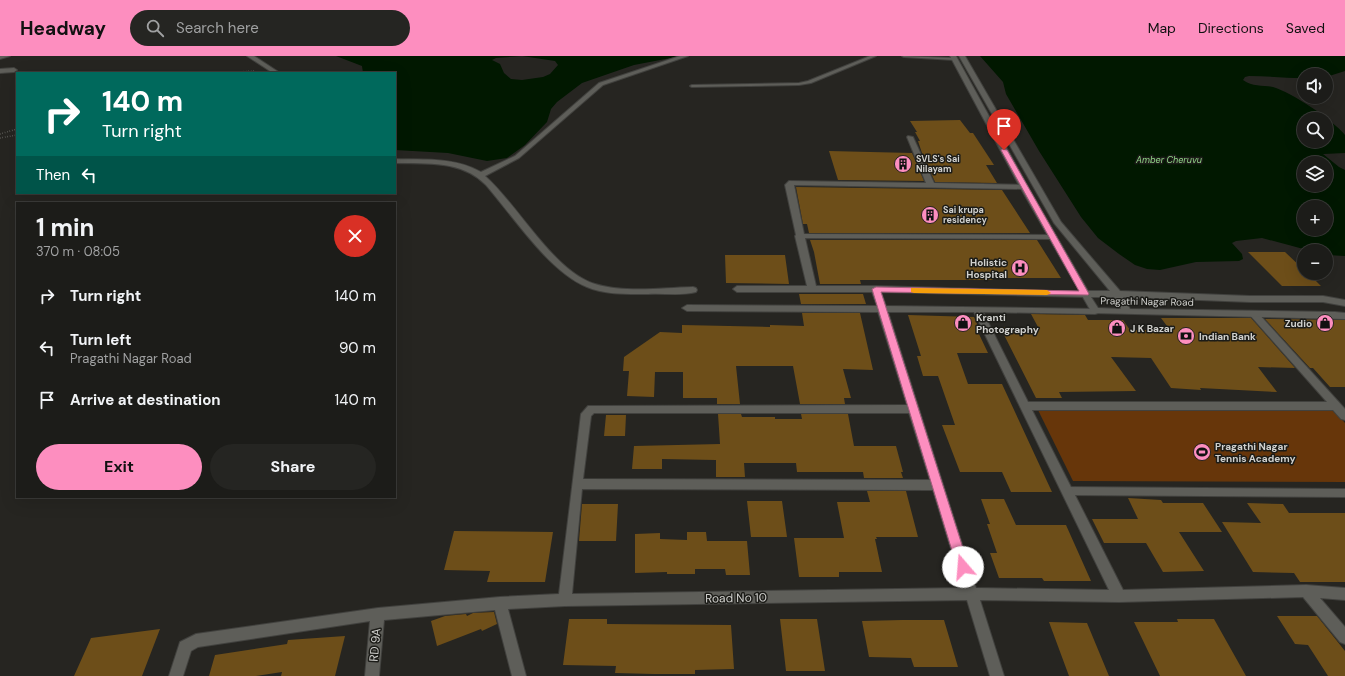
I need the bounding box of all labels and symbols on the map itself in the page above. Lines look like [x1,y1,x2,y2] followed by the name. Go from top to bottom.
[987,109,1021,150] pin
[916,153,960,175] place label: SVLS's Sai Nilayam
[893,154,913,174] building icon: SVLS's Sai Nilayam
[1135,154,1202,166] water label: Amber Cheruvu
[943,204,988,226] place label: Sai krupa residency
[920,205,940,225] building icon: Sai krupa residency
[966,256,1007,281] place label: Holistic Hospital
[1010,258,1030,278] hospital icon: Holistic Hospital
[1100,294,1194,309] street label: Pragathi Nagar Road
[976,311,1039,336] place label: Kranti Photography
[953,313,973,333] shop icon: Kranti Photography
[1315,313,1335,333] shop icon: Zudio
[1285,317,1312,330] place label: Zudio
[1107,318,1127,338] shop icon: J K Bazar
[1130,322,1174,335] place label: J K Bazar
[1176,326,1196,346] bank icon: Indian Bank
[1199,330,1256,343] place label: Indian Bank
[1215,440,1295,465] place label: Pragathi Nagar Tennis Academy
[1192,442,1212,462] sports icon: Pragathi Nagar Tennis Academy
[942,546,984,588] position arrow
[705,589,767,607] street label: Road No 10
[366,628,384,662] street label: RD 9A

